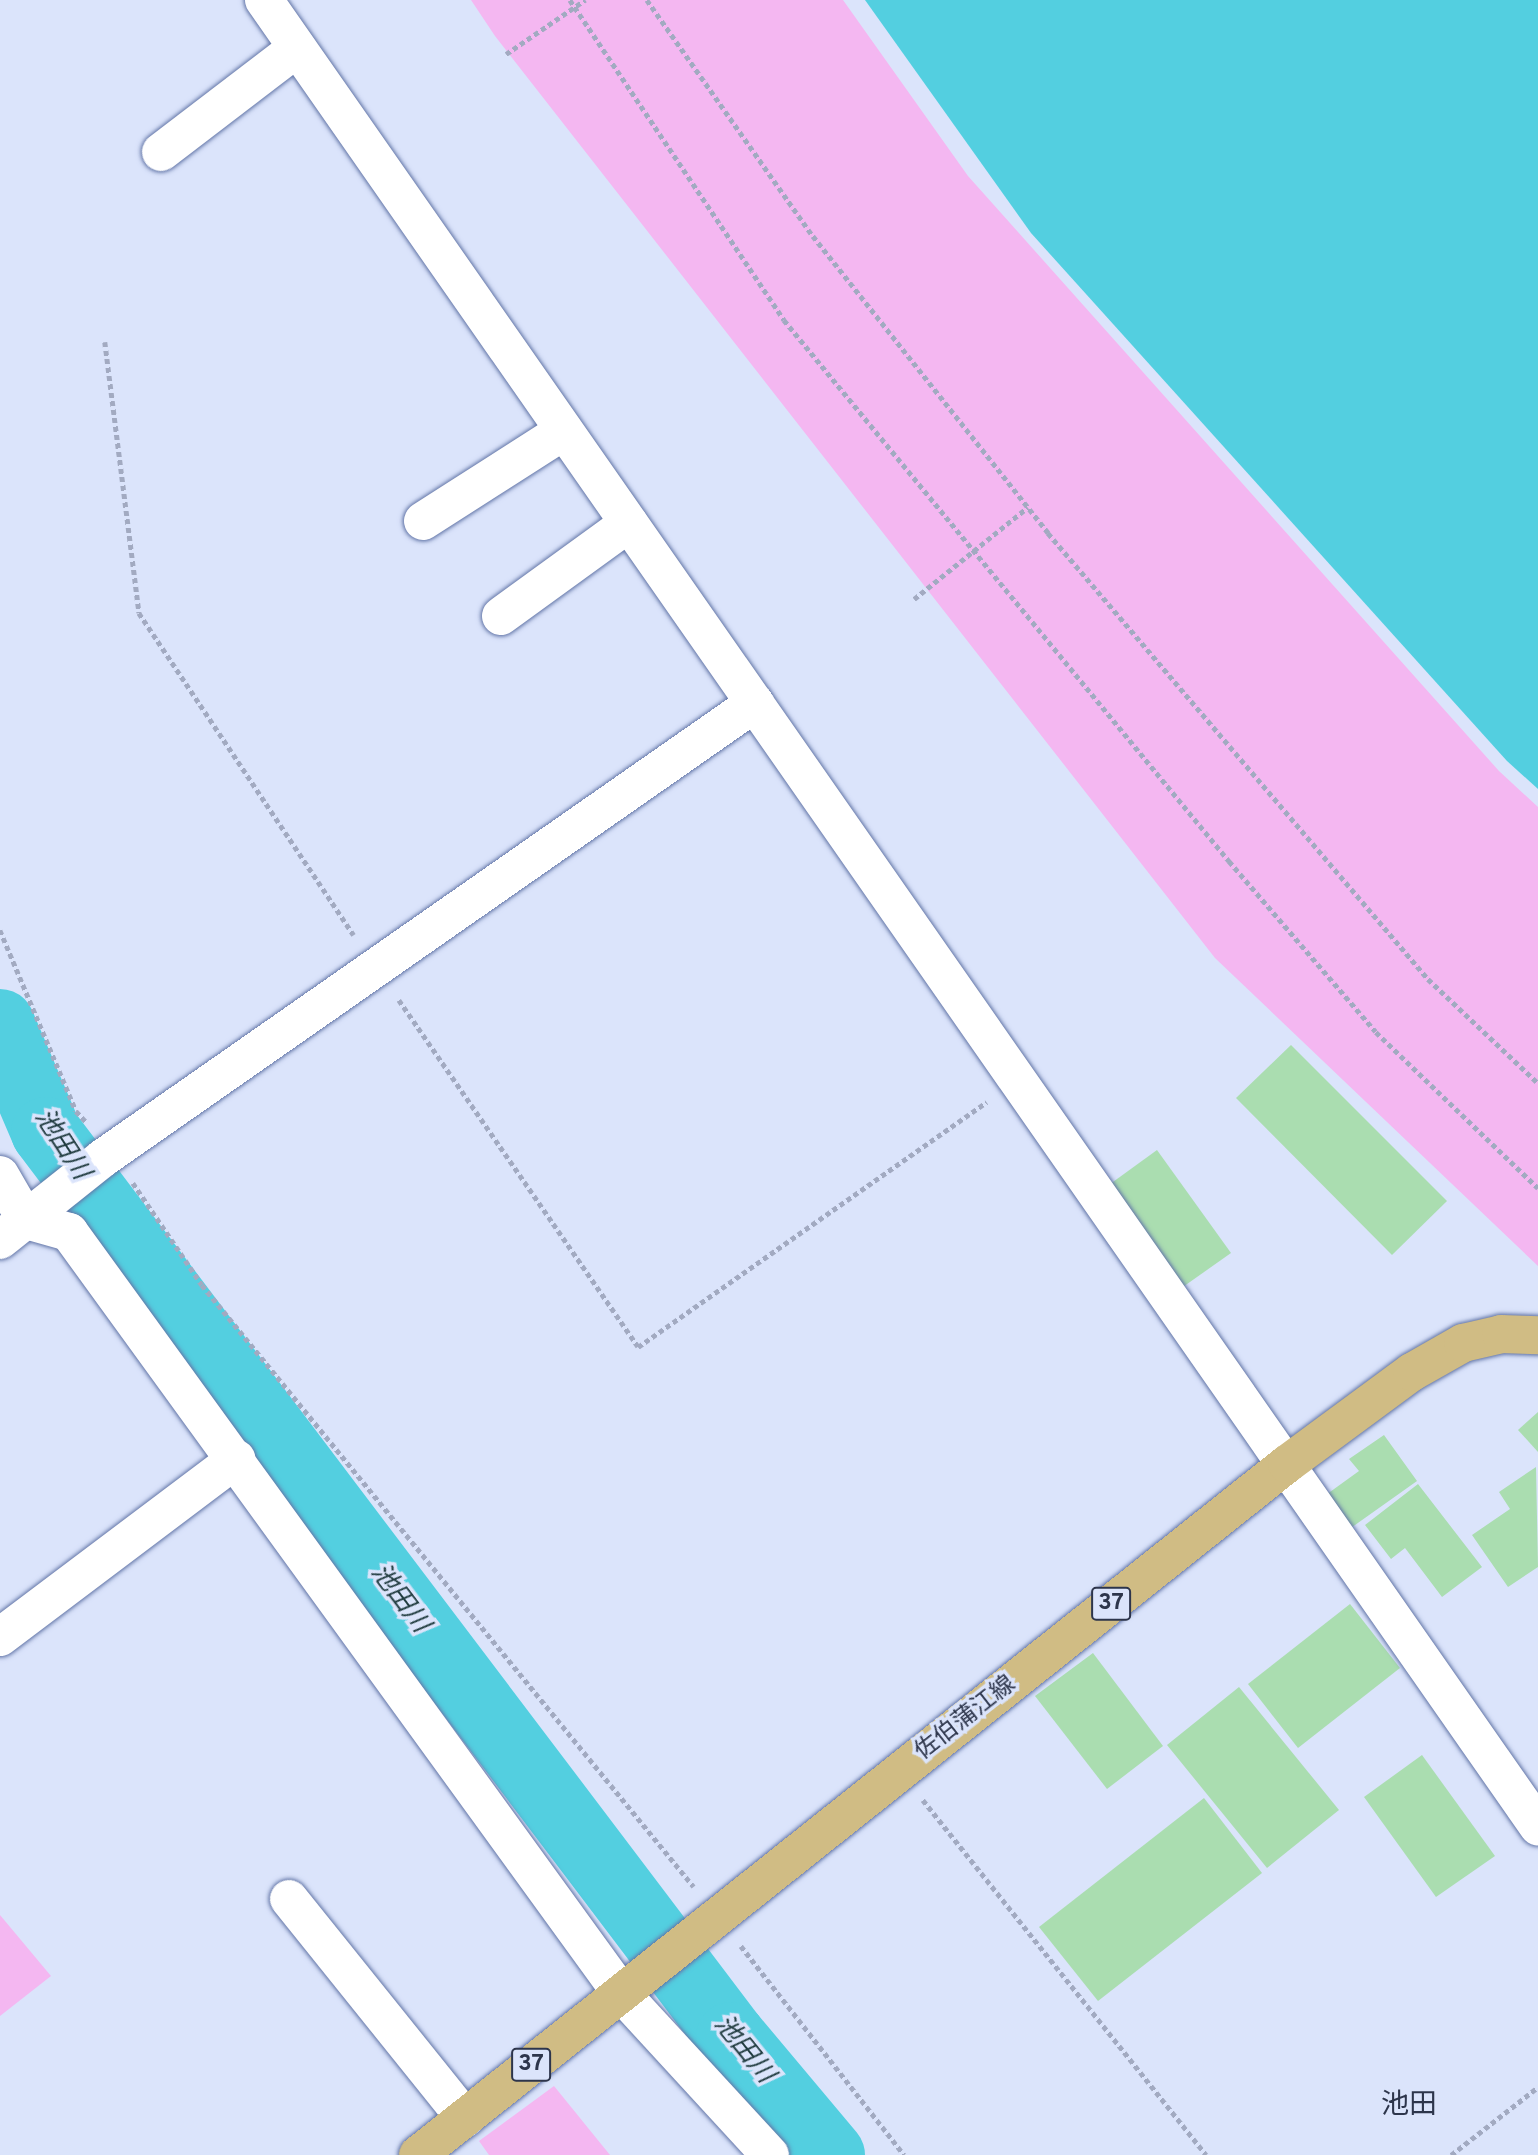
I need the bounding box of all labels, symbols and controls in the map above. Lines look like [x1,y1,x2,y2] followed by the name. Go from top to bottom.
[27,1104,95,1186] water label: 池田川
[363,1558,435,1640] water label: 池田川
[1090,1584,1132,1624] road number: 37
[910,1671,1022,1767] street label: 佐伯蒲江線
[706,2010,780,2090] water label: 池田川
[510,2046,552,2084] road number: 37
[1381,2089,1437,2123] district label: 池田

